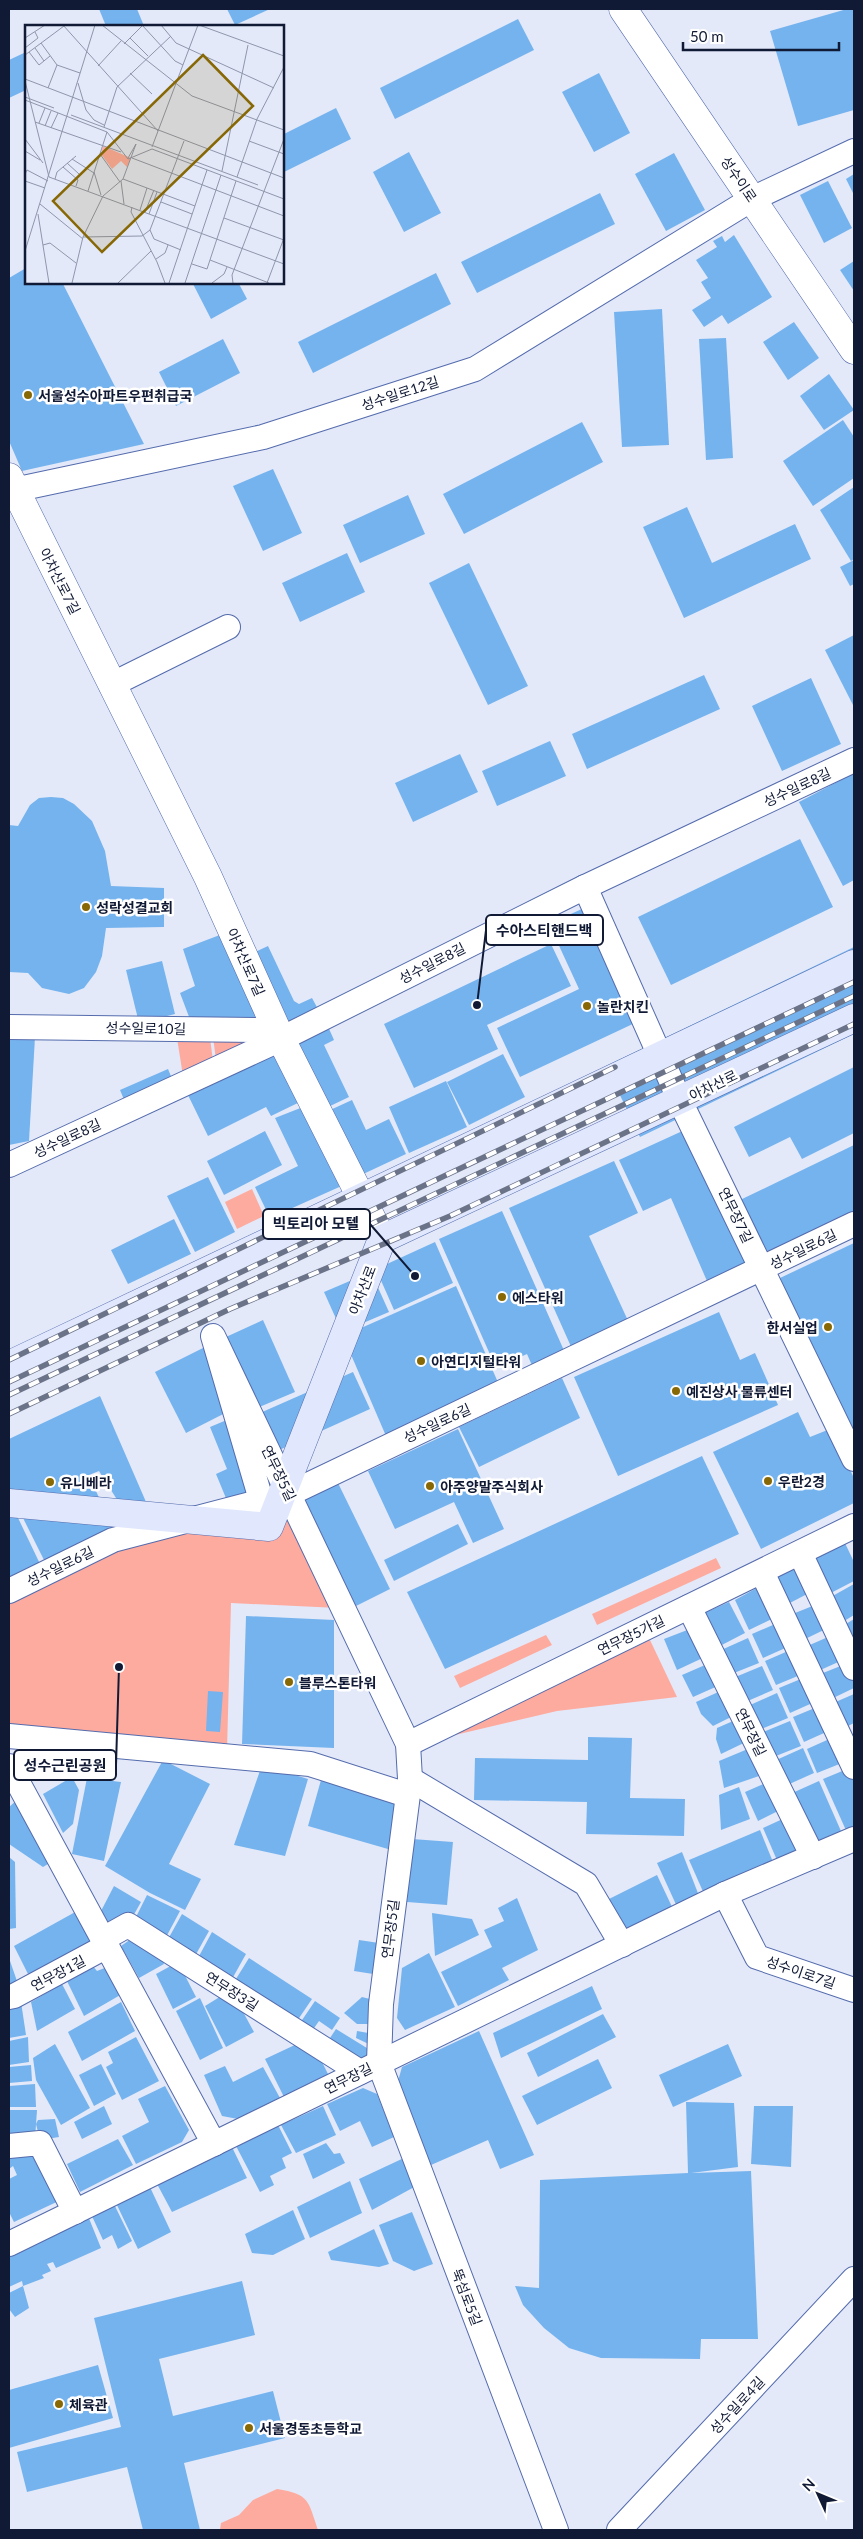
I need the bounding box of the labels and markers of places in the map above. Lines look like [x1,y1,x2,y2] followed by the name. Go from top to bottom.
[38,387,193,404] place label: 서울성수아파트우편취급국
[22,389,34,401] marker: 서울성수아파트우편취급국
[96,899,173,916] place label: 성락성결교회
[80,901,92,913] marker: 성락성결교회
[486,915,603,945] callout: 수아스티핸드백
[597,998,649,1015] place label: 놀란치킨
[581,1000,593,1012] marker: 놀란치킨
[263,1209,370,1239] callout: 빅토리아 모텔
[512,1289,564,1306] place label: 에스타워
[496,1291,508,1303] marker: 에스타워
[766,1319,818,1336] place label: 한서실업
[822,1321,834,1333] marker: 한서실업
[431,1353,521,1370] place label: 아연디지털타워
[415,1355,427,1367] marker: 아연디지털타워
[686,1383,792,1400] place label: 예진상사 물류센터
[670,1385,682,1397] marker: 예진상사 물류센터
[778,1473,825,1490] place label: 우란2경
[60,1474,112,1491] place label: 유니베라
[762,1475,774,1487] marker: 우란2경
[44,1476,56,1488] marker: 유니베라
[440,1478,543,1495] place label: 아주양말주식회사
[424,1480,436,1492] marker: 아주양말주식회사
[299,1674,376,1691] place label: 블루스톤타워
[283,1676,295,1688] marker: 블루스톤타워
[14,1750,116,1780] callout: 성수근린공원
[69,2396,108,2413] place label: 체육관
[53,2398,65,2410] marker: 체육관
[259,2420,362,2437] place label: 서울경동초등학교
[243,2422,255,2434] marker: 서울경동초등학교

